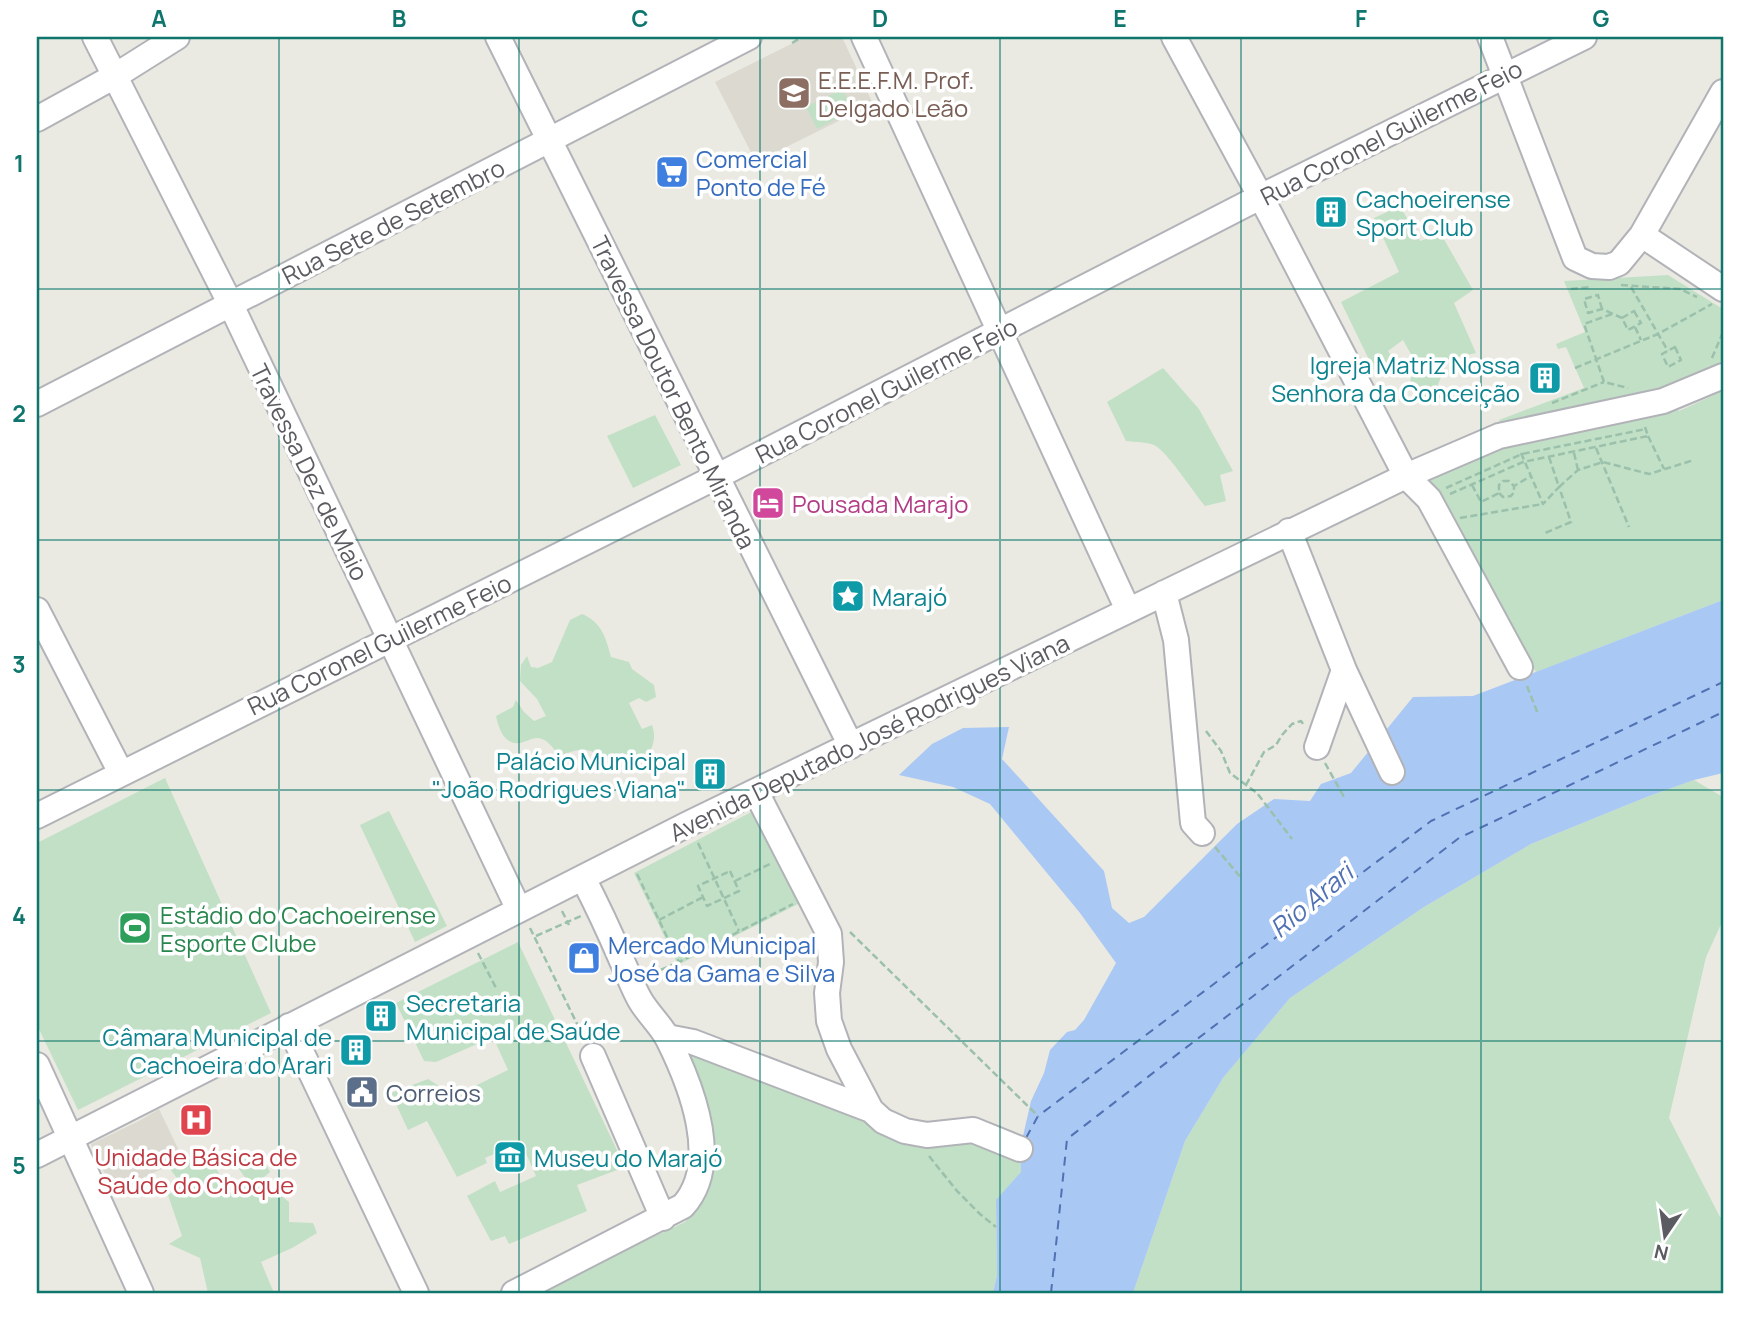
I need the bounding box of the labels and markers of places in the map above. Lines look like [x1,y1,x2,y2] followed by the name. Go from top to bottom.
[818,63,974,124] place label: E.E.E.F.M. Prof. Delgado Leão
[775,74,813,112] school or university icon: E.E.E.F.M. Prof. Delgado Leão
[696,142,826,203] place label: Comercial Ponto de Fé
[653,153,691,191] supermarket icon: Comercial Ponto de Fé
[1356,182,1511,243] place label: Cachoeirense Sport Club
[1312,193,1350,231] building icon: Cachoeirense Sport Club
[1271,348,1520,409] place label: Igreja Matriz Nossa Senhora da Conceição
[1526,359,1564,397] building icon: Igreja Matriz Nossa Senhora da Conceição
[749,484,787,522] hotel icon: Pousada Marajo
[792,487,968,520] place label: Pousada Marajo
[829,577,867,615] place icon: Marajó
[872,580,947,613] place label: Marajó
[432,744,686,805] place label: Palácio Municipal "João Rodrigues Viana"
[691,755,729,793] building icon: Palácio Municipal "João Rodrigues Viana"
[160,898,436,959] place label: Estádio do Cachoeirense Esporte Clube
[116,909,154,947] sports icon: Estádio do Cachoeirense Esporte Clube
[608,928,835,989] place label: Mercado Municipal José da Gama e Silva
[565,939,603,977] shop icon: Mercado Municipal José da Gama e Silva
[406,986,620,1047] place label: Secretaria Municipal de Saúde
[362,997,400,1035] building icon: Secretaria Municipal de Saúde
[102,1020,332,1081] place label: Câmara Municipal de Cachoeira do Arari
[337,1031,375,1069] building icon: Câmara Municipal de Cachoeira do Arari
[343,1073,381,1111] public building icon: Correios
[386,1076,481,1109] place label: Correios
[177,1101,215,1139] hospital icon: Unidade Básica de Saúde do Choque
[491,1138,529,1176] museum icon: Museu do Marajó
[94,1140,298,1201] place label: Unidade Básica de Saúde do Choque
[534,1141,723,1174] place label: Museu do Marajó

